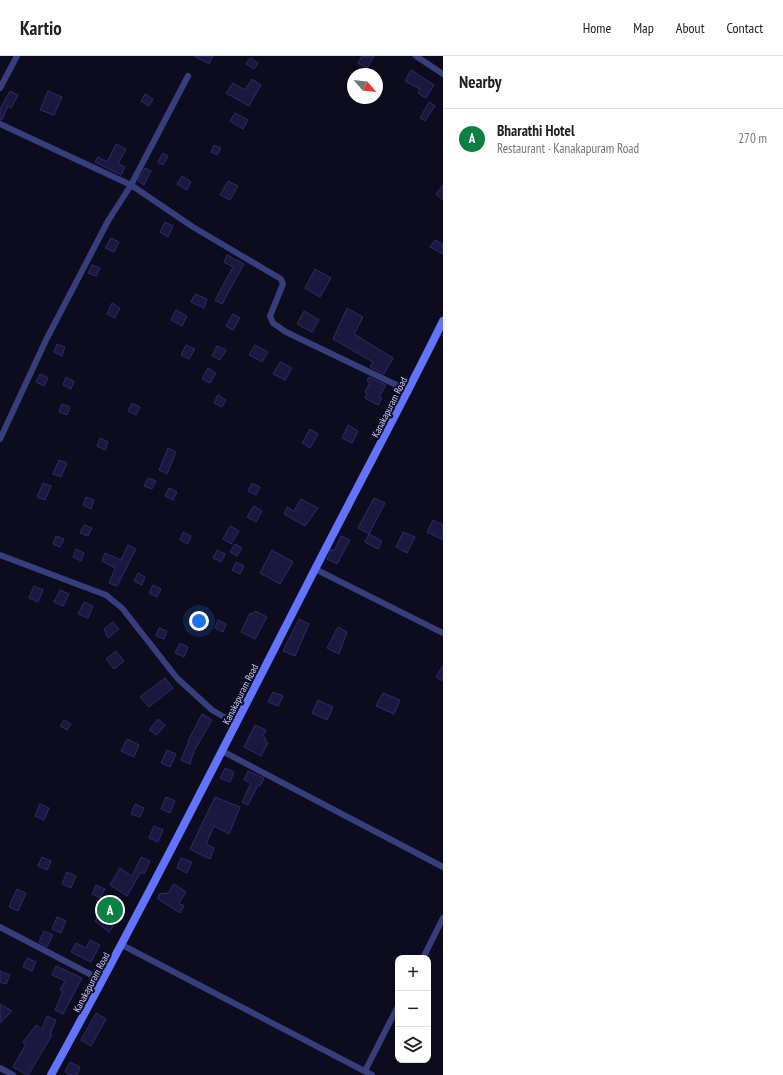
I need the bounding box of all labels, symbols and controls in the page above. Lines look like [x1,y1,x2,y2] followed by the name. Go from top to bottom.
[20,16,62,40] text: Kartio
[583,19,611,37] text: Home
[633,19,654,37] text: Map
[676,19,705,37] text: About
[727,19,763,37] text: Contact
[347,68,383,104] north arrow
[459,71,502,93] text: Nearby
[497,121,575,140] text: Bharathi Hotel
[469,130,475,147] text: A
[738,130,767,147] text: 270 m
[497,140,639,157] text: Restaurant · Kanakapuram Road
[369,375,410,440] street label: Kanakapuram Road
[189,611,209,631] your location
[220,662,261,727] street label: Kanakapuram Road
[97,895,123,925] pin: A
[70,950,113,1014] street label: Kanakapuram Road
[395,955,431,1063] map controls
[395,955,431,991] button: +
[395,991,431,1027] button: −
[395,1027,431,1063] button: layers

